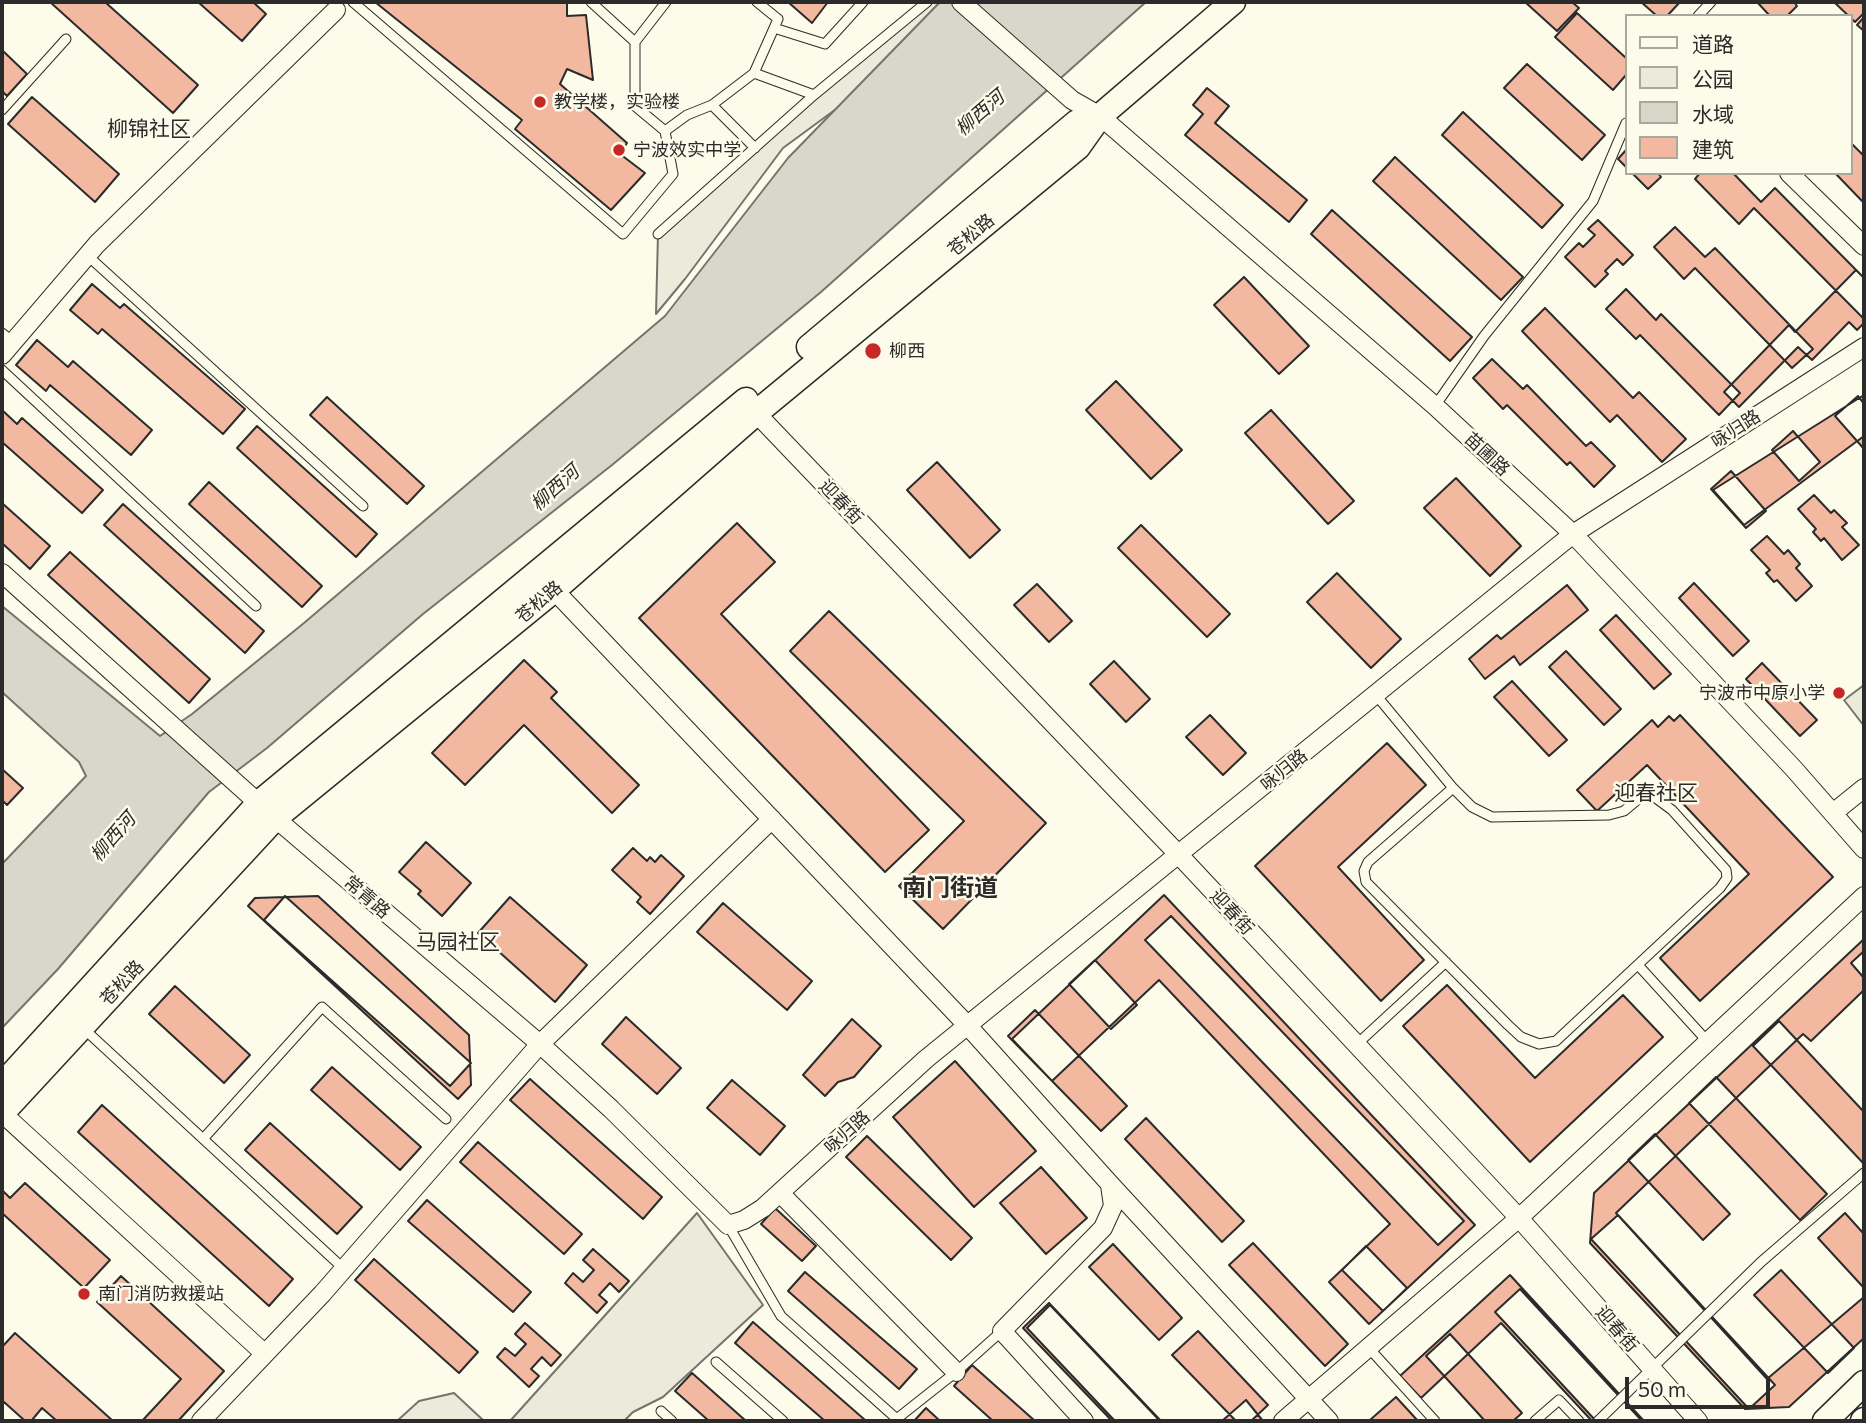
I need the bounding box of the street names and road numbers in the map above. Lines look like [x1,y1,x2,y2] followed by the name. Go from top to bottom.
[943,209,999,261] street label: 苍松路
[1707,405,1765,453] street label: 咏归路
[1460,428,1514,480] street label: 苗圃路
[814,475,868,529] street label: 迎春街
[511,576,567,628] street label: 苍松路
[1256,745,1312,795] street label: 咏归路
[340,871,394,923] street label: 常青路
[1206,885,1258,939] street label: 迎春街
[96,956,148,1010] street label: 苍松路
[820,1106,874,1158] street label: 咏归路
[1591,1302,1643,1356] street label: 迎春街

